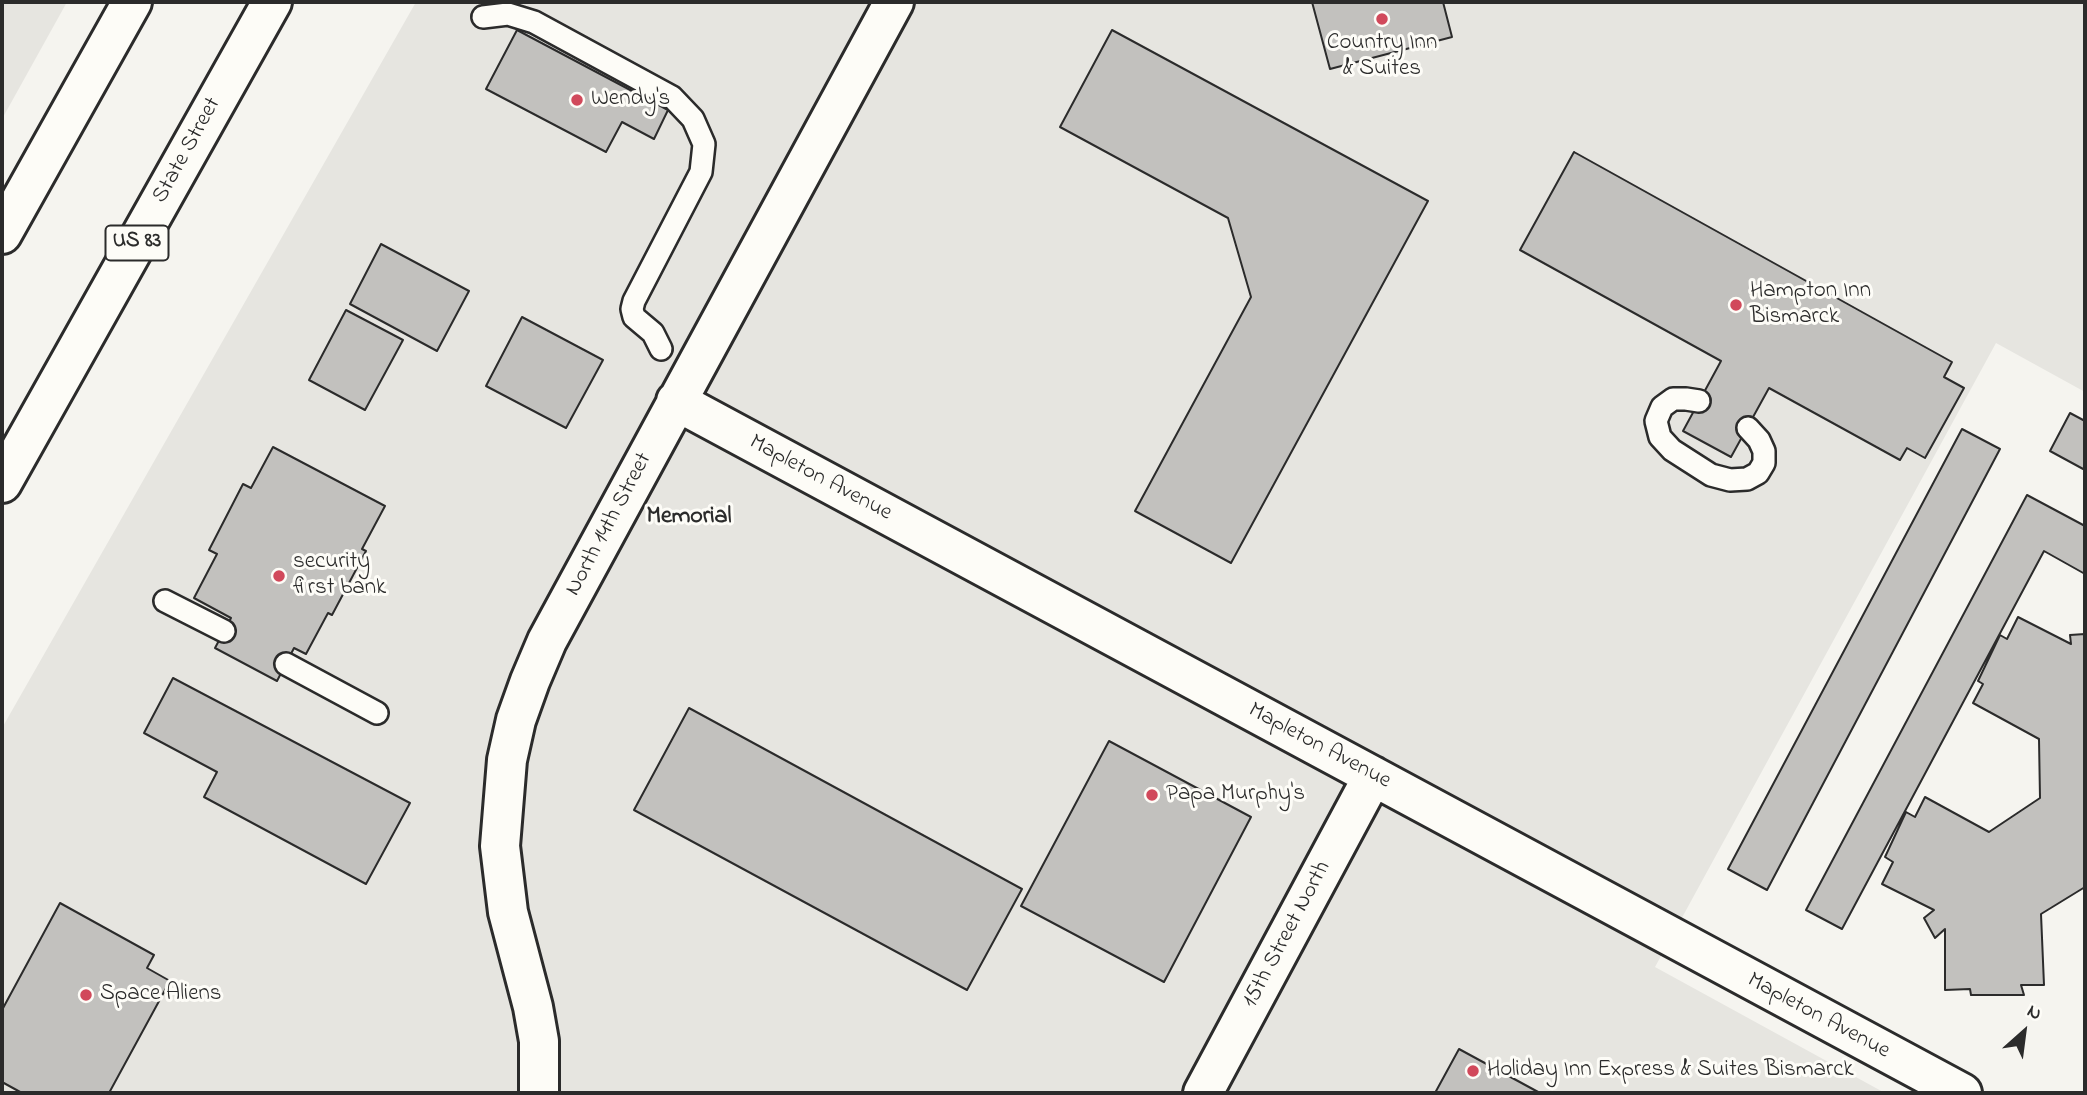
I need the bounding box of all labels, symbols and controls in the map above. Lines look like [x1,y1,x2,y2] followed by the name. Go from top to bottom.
[1374,11,1390,27] marker: Country Inn & Suites
[1327,30,1437,84] place label: Country Inn & Suites
[591,86,670,114] place label: Wendy's
[569,92,585,108] marker: Wendy's
[148,93,228,209] street label: State Street
[106,226,168,260] road number: US 83
[1750,278,1871,332] place label: Hampton Inn Bismarck
[1728,297,1744,313] marker: Hampton Inn Bismarck
[744,430,896,528] street label: Mapleton Avenue
[561,449,659,601] street label: North 14th Street
[646,504,732,532] district label: Memorial
[293,549,386,603] place label: security first bank
[271,568,287,584] marker: security first bank
[1243,698,1395,796] street label: Mapleton Avenue
[1166,781,1305,809] place label: Papa Murphy's
[1144,787,1160,803] marker: Papa Murphy's
[1238,857,1338,1013] street label: 15th Street North
[1742,968,1894,1066] street label: Mapleton Avenue
[100,981,221,1009] place label: Space Aliens
[78,987,94,1003] marker: Space Aliens
[1989,997,2059,1067] north arrow
[2022,998,2046,1028] text: N
[1487,1057,1853,1085] place label: Holiday Inn Express & Suites Bismarck
[1465,1063,1481,1079] marker: Holiday Inn Express & Suites Bismarck

